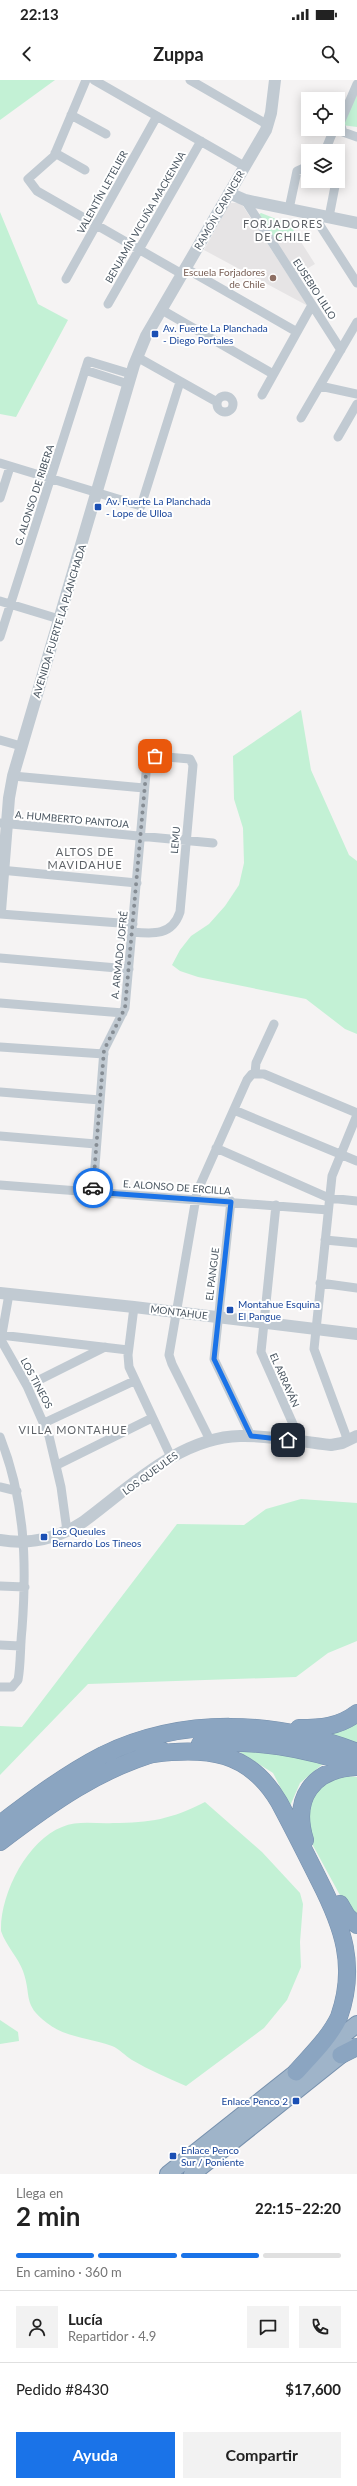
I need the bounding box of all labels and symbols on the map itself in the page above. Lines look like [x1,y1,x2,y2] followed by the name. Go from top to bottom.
[74,148,130,236] street label: VALENTÍN LETELIER
[102,149,188,285] street label: BENJAMÍN VICUÑA MACKENNA
[191,168,247,252] street label: RAMÓN CARNICER
[243,217,323,243] district label: FORJADORES DE CHILE
[291,256,339,322] street label: EUSEBIO LILLO
[183,266,265,290] place label: Escuela Forjadores de Chile
[268,273,278,283] marker: Escuela Forjadores de Chile
[163,322,268,346] place label: Av. Fuerte La Planchada - Diego Portales
[150,329,160,339] marker: Av. Fuerte La Planchada - Diego Portales
[12,443,56,547] street label: G. ALONSO DE RIBERA
[106,495,211,519] place label: Av. Fuerte La Planchada - Lope de Ulloa
[93,502,103,512] marker: Av. Fuerte La Planchada - Lope de Ulloa
[30,543,88,699] street label: AVENIDA FUERTE LA PLANCHADA
[138,739,172,773] pin
[14,808,130,830] street label: A. HUMBERTO PANTOJA
[168,826,182,854] street label: LEMU
[47,845,123,871] district label: ALTOS DE MAVIDAHUE
[108,910,130,1000] street label: A. ARMADO JOFRÉ
[73,1168,113,1208] courier
[123,1177,232,1197] street label: E. ALONSO DE ERCILLA
[203,1246,221,1301] street label: EL PANGUE
[238,1298,320,1322] place label: Montahue Esquina El Pangue
[150,1303,209,1321] street label: MONTAHUE
[225,1305,235,1315] marker: Montahue Esquina El Pangue
[268,1351,302,1409] street label: EL ARRAYÁN
[19,1356,55,1410] street label: LOS TINEOS
[18,1423,128,1436] district label: VILLA MONTAHUE
[271,1423,305,1457] pin
[120,1449,180,1497] street label: LOS QUEULES
[52,1525,141,1549] place label: Los Queules Bernardo Los Tineos
[39,1532,49,1542] marker: Los Queules Bernardo Los Tineos
[222,2095,288,2107] place label: Enlace Penco 2
[291,2096,301,2106] marker: Enlace Penco 2
[181,2144,244,2168] place label: Enlace Penco Sur / Poniente
[168,2151,178,2161] marker: Enlace Penco Sur / Poniente

